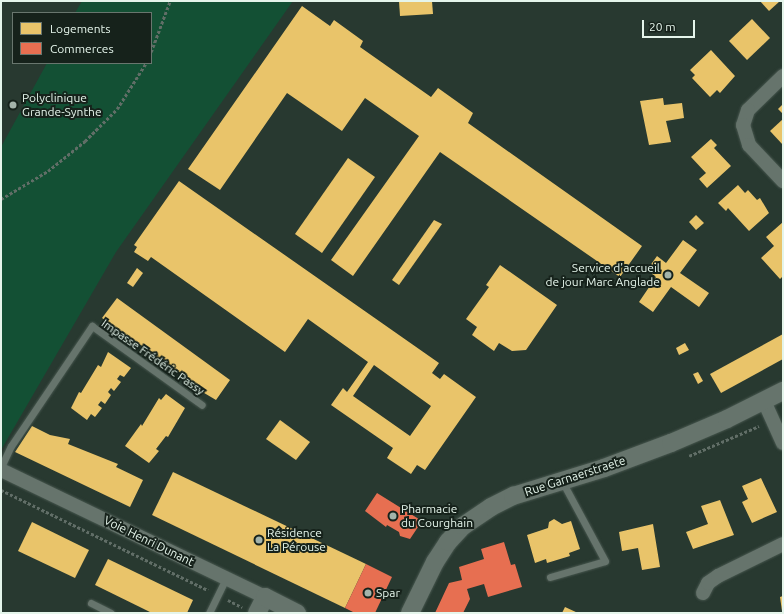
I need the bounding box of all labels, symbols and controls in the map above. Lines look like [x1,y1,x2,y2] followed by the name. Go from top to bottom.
[12,12,152,64] legend
[644,12,697,38] scale bar
[649,20,676,33] text: 20 m
[50,22,110,35] text: Logements
[50,42,114,55] text: Commerces
[22,91,102,119] place label: Polyclinique Grande-Synthe
[7,99,19,111] marker: Polyclinique Grande-Synthe
[546,261,660,289] place label: Service d'accueil de jour Marc Anglade
[663,270,673,280] marker: Service d'accueil de jour Marc Anglade
[99,316,207,398] street label: Impasse Frédéric Passy
[523,453,627,499] street label: Rue Garnaerstraete
[401,502,473,530] place label: Pharmacie du Courghain
[388,511,398,521] marker: Pharmacie du Courghain
[102,513,196,569] street label: Voie Henri Dunant
[267,526,326,554] place label: Résidence La Pérouse
[254,535,264,545] marker: Résidence La Pérouse
[376,586,400,600] place label: Spar
[363,588,373,598] marker: Spar

